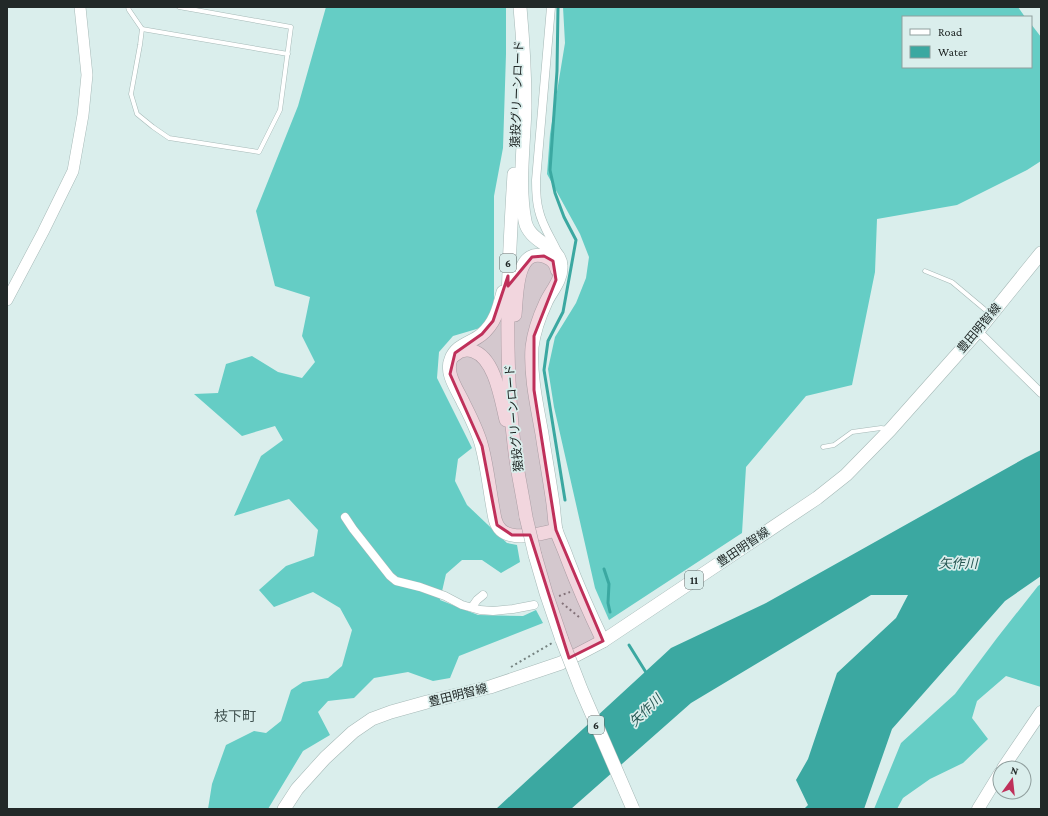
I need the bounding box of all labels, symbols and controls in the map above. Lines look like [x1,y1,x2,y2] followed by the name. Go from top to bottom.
[902,16,1032,68] legend
[938,25,963,39] text: Road
[508,40,526,148] street label: 猿投グリーンロード
[938,45,968,59] text: Water
[500,254,516,272] road number: 6
[954,301,1004,355] street label: 豊田明智線
[502,364,526,472] street label: 猿投グリーンロード
[714,524,772,570] street label: 豊田明智線
[938,556,979,571] water label: 矢作川
[685,571,703,589] road number: 11
[427,681,489,709] street label: 豊田明智線
[626,690,666,729] water label: 矢作川
[214,708,256,724] district label: 枝下町
[588,716,604,734] road number: 6
[992,760,1032,800] north arrow
[1009,764,1020,777] text: N

